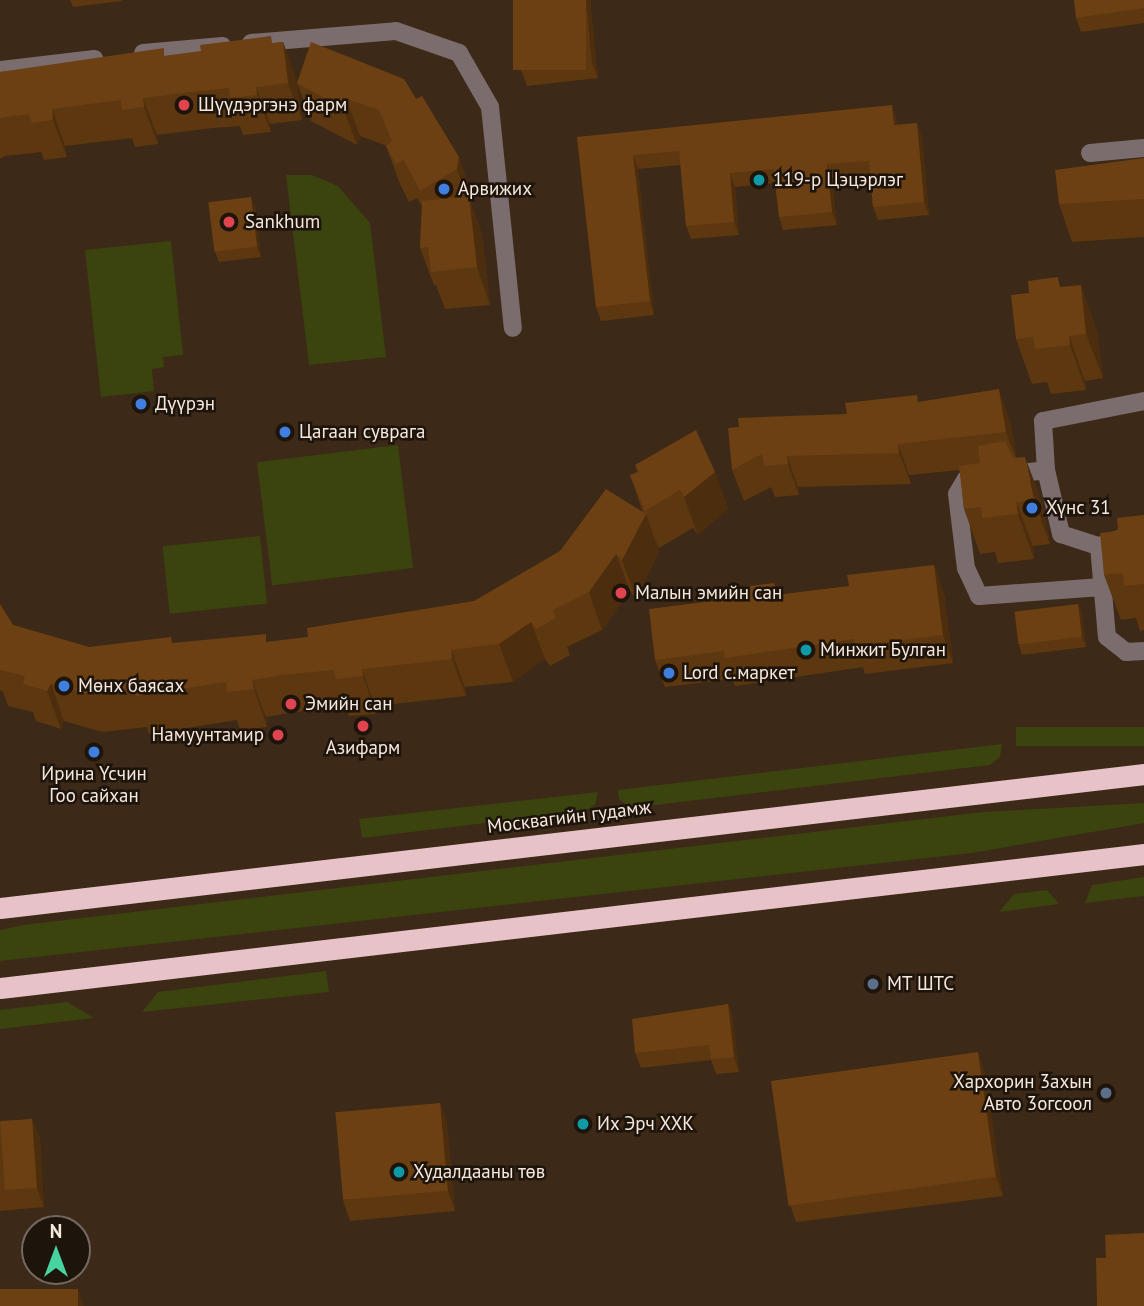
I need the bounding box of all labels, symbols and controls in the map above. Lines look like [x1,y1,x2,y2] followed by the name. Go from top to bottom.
[198,94,347,116] place label: Шүүдэргэнэ фарм
[176,97,192,113] marker: Шүүдэргэнэ фарм
[773,169,903,191] place label: 119-р Цэцэрлэг
[751,172,767,188] marker: 119-р Цэцэрлэг
[458,178,532,200] place label: Арвижих
[436,181,452,197] marker: Арвижих
[245,211,320,233] place label: Sankhum
[219,212,239,232] marker: Sankhum
[155,393,215,415] place label: Дүүрэн
[133,396,149,412] marker: Дүүрэн
[299,421,425,443] place label: Цагаан суврага
[277,424,293,440] marker: Цагаан суврага
[1046,497,1111,519] place label: Хүнс 31
[1024,500,1040,516] marker: Хүнс 31
[635,582,782,604] place label: Малын эмийн сан
[613,585,629,601] marker: Малын эмийн сан
[820,639,946,661] place label: Минжит Булган
[798,642,814,658] marker: Минжит Булган
[683,662,795,684] place label: Lord с.маркет
[661,665,677,681] marker: Lord с.маркет
[78,675,185,697] place label: Мөнх баясах
[56,678,72,694] marker: Мөнх баясах
[305,693,393,715] place label: Эмийн сан
[283,696,299,712] marker: Эмийн сан
[355,718,371,734] marker: Азифарм
[152,724,264,746] place label: Намуунтамир
[270,727,286,743] marker: Намуунтамир
[326,737,400,759] place label: Азифарм
[86,744,102,760] marker: Ирина Үсчин Гоо сайхан
[41,763,147,807] place label: Ирина Үсчин Гоо сайхан
[486,796,652,838] street label: Москвагийн гудамж
[887,973,955,995] place label: MT ШТС
[865,976,881,992] marker: MT ШТС
[953,1071,1092,1115] place label: Хархорин 3ахын Авто 3огсоол
[1098,1085,1114,1101] marker: Хархорин 3ахын Авто 3огсоол
[597,1113,695,1135] place label: Их Эрч ХХК
[575,1116,591,1132] marker: Их Эрч ХХК
[413,1161,546,1183] place label: Худалдааны төв
[391,1164,407,1180] marker: Худалдааны төв
[21,1215,91,1285] north arrow
[50,1219,62,1243] text: N

